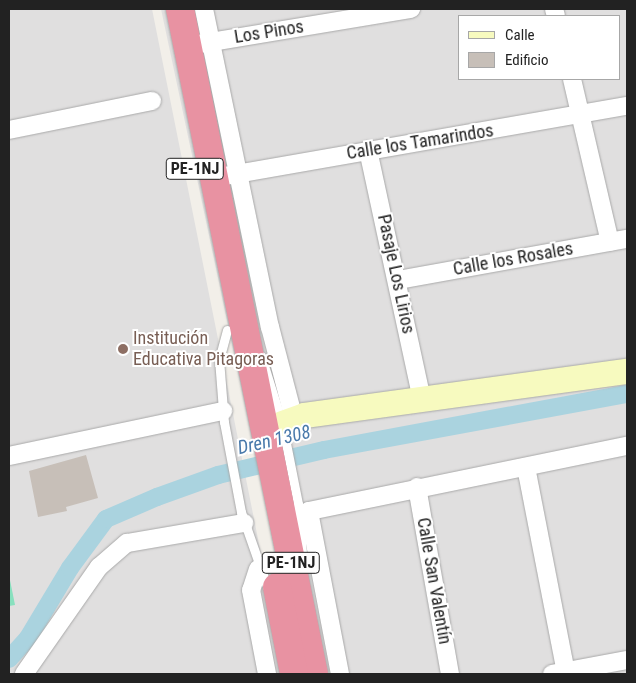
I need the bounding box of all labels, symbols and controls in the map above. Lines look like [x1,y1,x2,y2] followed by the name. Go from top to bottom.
[458,15,621,80] legend
[233,16,305,48] street label: Los Pinos
[505,26,535,44] text: Calle
[505,51,548,69] text: Edificio
[345,120,495,164] street label: Calle los Tamarindos
[165,156,225,182] road number: PE-1NJ
[373,212,419,336] street label: Pasaje Los Lirios
[451,238,575,280] street label: Calle los Rosales
[133,328,274,370] place label: Institución Educativa Pitagoras
[117,343,129,355] marker: Institución Educativa Pitagoras
[235,421,313,459] water label: Dren 1308
[412,516,456,646] street label: Calle San Valentín
[261,550,321,576] road number: PE-1NJ

